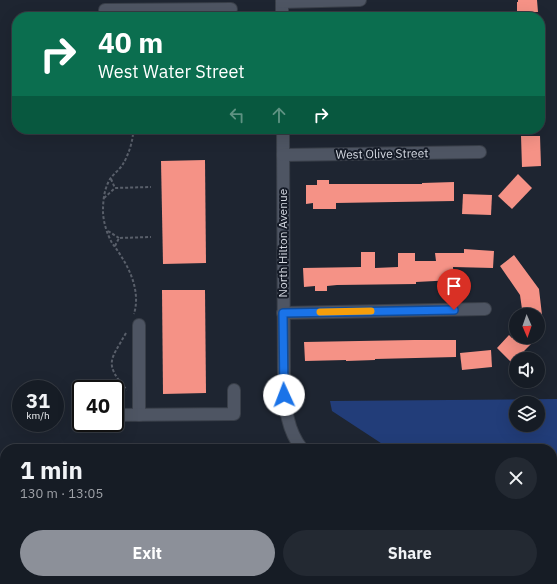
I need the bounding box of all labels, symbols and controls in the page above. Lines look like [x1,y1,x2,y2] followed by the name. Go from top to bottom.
[98,24,163,61] text: 40 m
[32,28,84,80] icon: right
[98,60,245,83] text: West Water Street
[226,104,248,126] icon: left
[268,104,290,126] icon: ahead
[310,104,332,126] icon: right
[335,145,429,162] street label: West Olive Street
[275,188,290,297] street label: North Hilton Avenue
[437,269,471,310] pin
[443,275,465,297] icon: arrive
[509,308,545,344] north arrow
[509,308,545,432] map controls
[509,352,545,388] button: sound
[263,374,305,416] position arrow
[72,380,124,432] speed limit sign: 40
[26,387,50,414] text: 31
[509,396,545,432] button: layers
[26,409,50,422] text: km/h
[20,454,83,486] text: 1 min
[495,457,537,499] button: close
[20,485,103,502] text: 130 m · 13:05
[20,530,275,576] button: Exit
[283,530,537,576] button: Share

